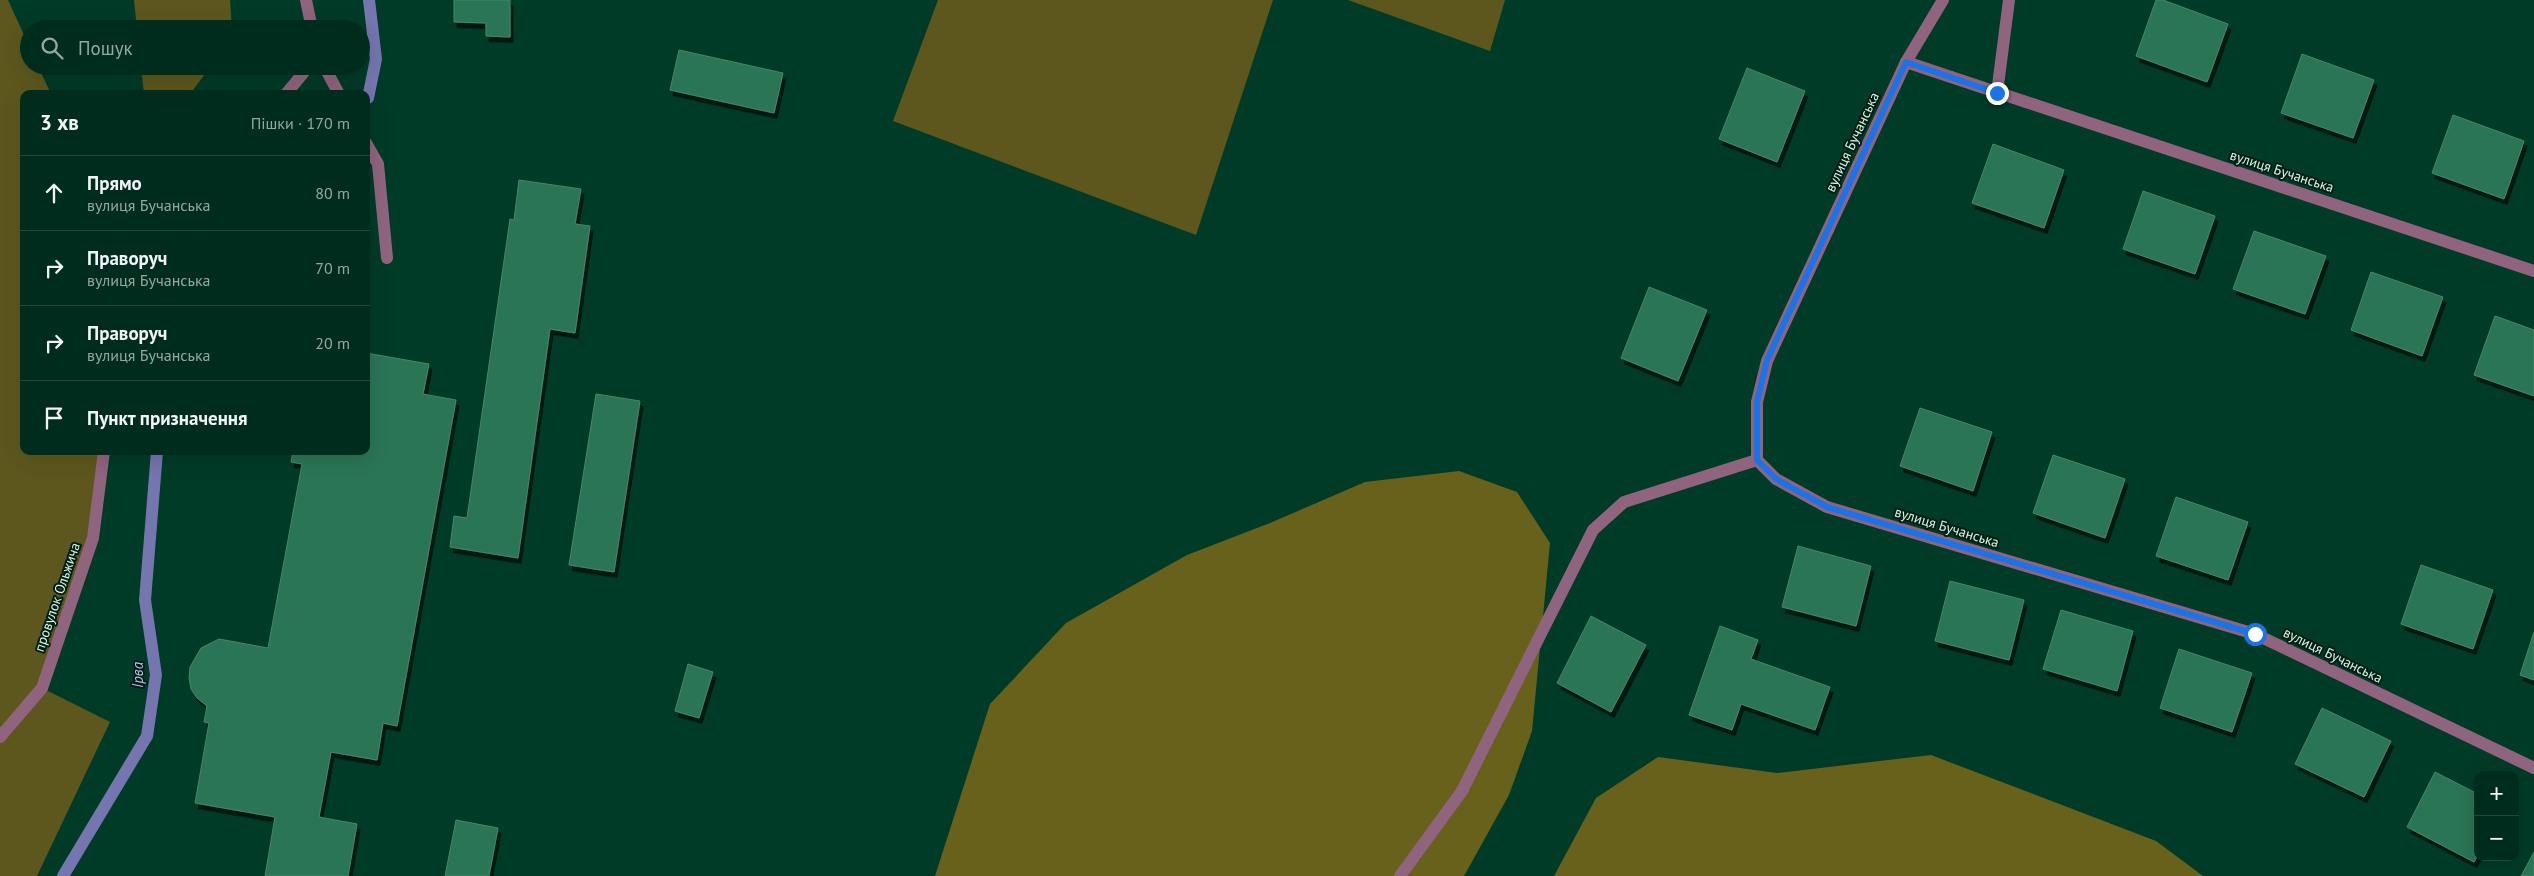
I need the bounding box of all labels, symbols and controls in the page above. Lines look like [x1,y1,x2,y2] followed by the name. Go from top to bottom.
[20,20,370,75] search box
[38,34,66,62] icon: search
[78,36,133,60] text: Пошук
[1986,82,2009,105] route end
[1821,89,1883,195] street label: вулиця Бучанська
[40,109,79,136] text: 3 хв
[251,113,350,133] text: Пішки · 170 m
[2228,146,2336,196] street label: вулиця Бучанська
[87,171,142,195] text: Прямо
[40,179,68,207] icon: ahead
[315,183,350,203] text: 80 m
[87,195,211,215] text: вулиця Бучанська
[87,246,167,270] text: Праворуч
[40,254,68,282] icon: right
[315,258,350,278] text: 70 m
[87,270,211,290] text: вулиця Бучанська
[87,321,167,345] text: Праворуч
[40,329,68,357] icon: right
[315,333,350,353] text: 20 m
[87,345,211,365] text: вулиця Бучанська
[40,404,68,432] icon: arrive
[87,406,248,430] text: Пункт призначення
[1893,503,2001,551] street label: вулиця Бучанська
[30,540,84,654] street label: провулок Ольжича
[2244,623,2267,646] route start
[2280,623,2386,687] street label: вулиця Бучанська
[128,661,147,688] water label: Ірва
[2474,771,2519,861] map controls
[2474,771,2519,816] button: +
[2474,816,2519,861] button: −

